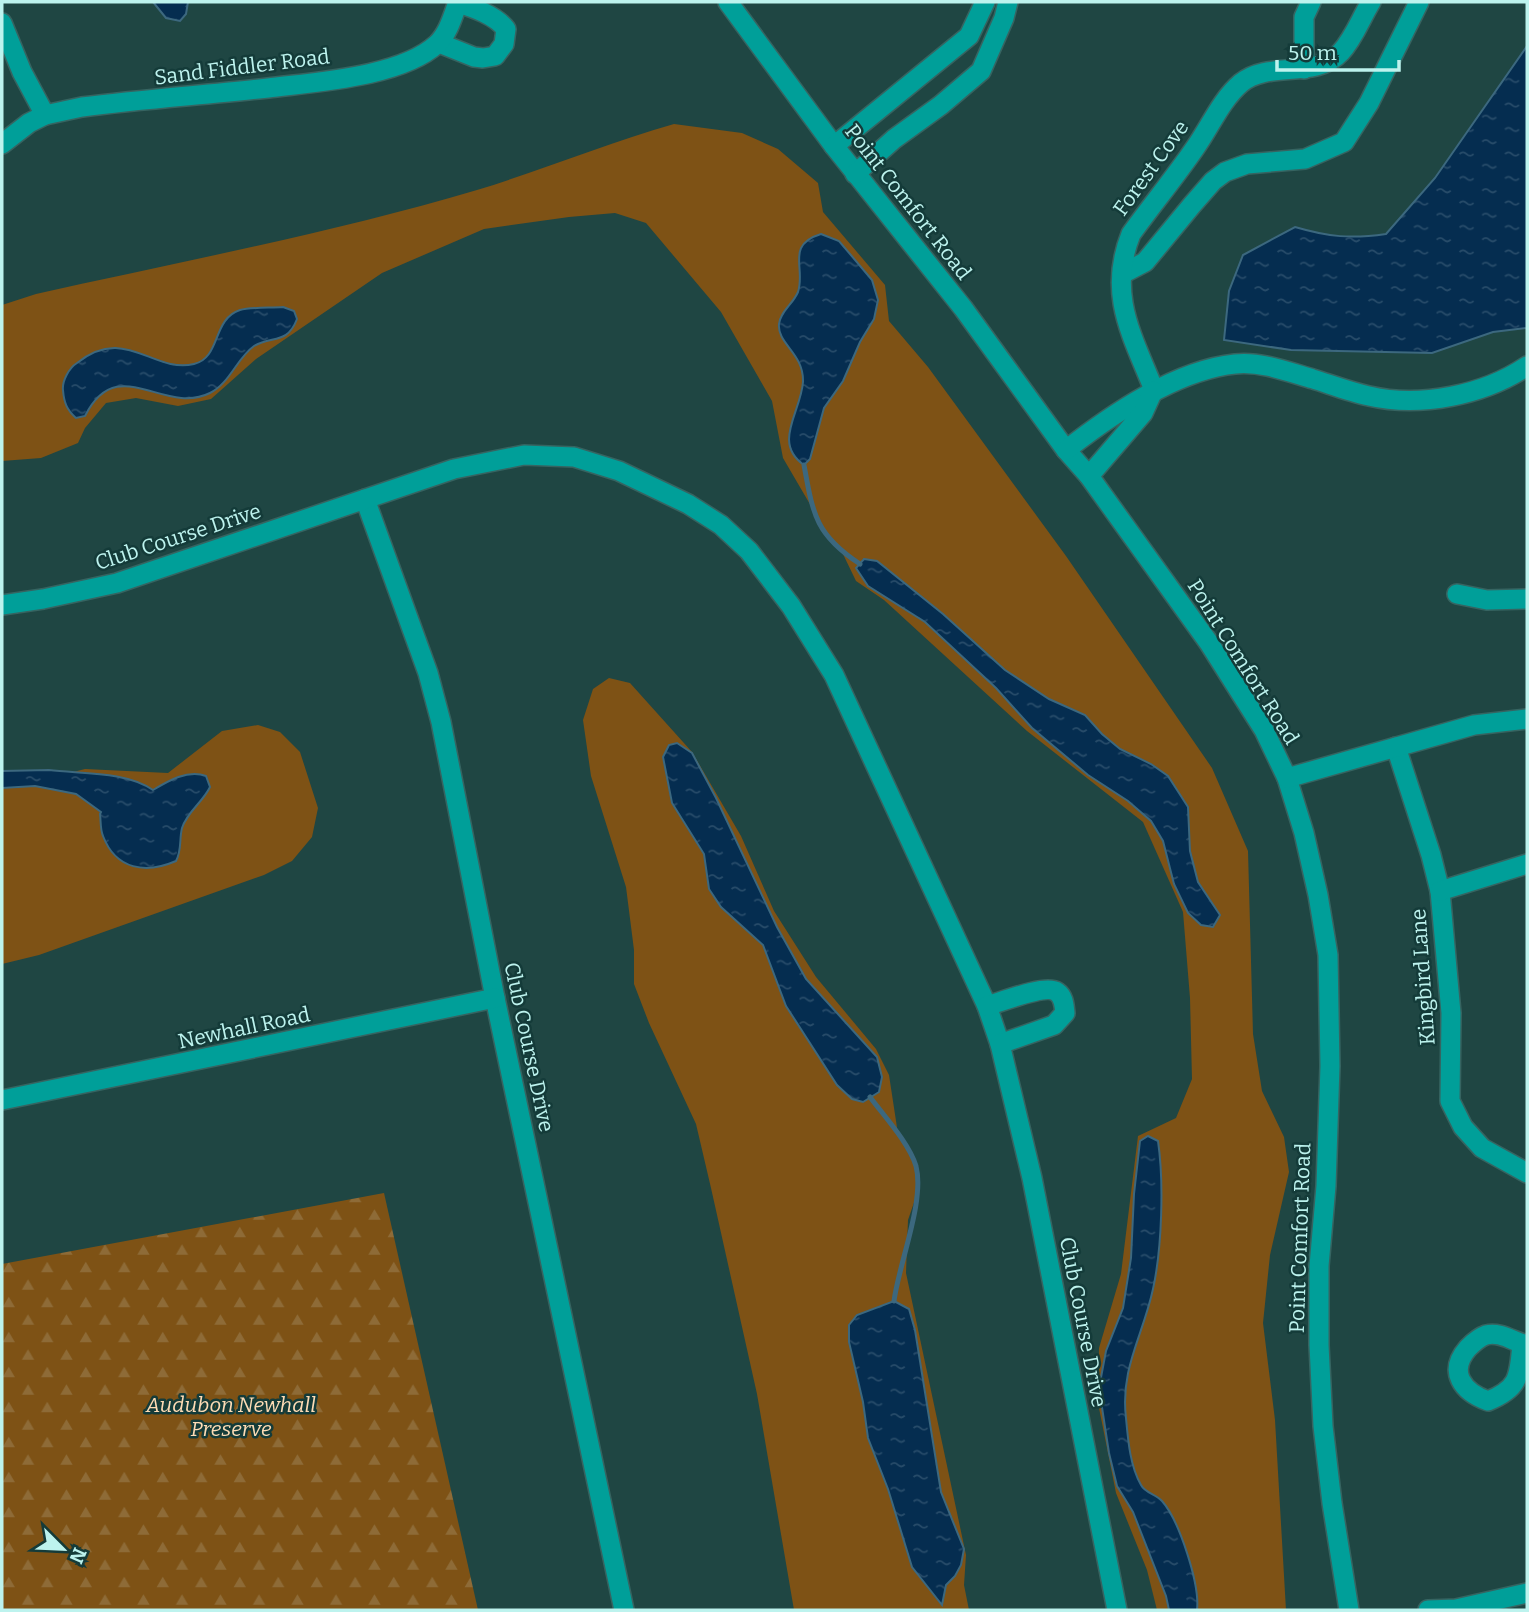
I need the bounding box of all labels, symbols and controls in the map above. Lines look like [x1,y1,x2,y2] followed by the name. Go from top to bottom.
[1277,28,1400,72] scale bar
[1288,40,1337,66] text: 50 m
[153,43,331,91] street label: Sand Fiddler Road
[1108,115,1194,221] street label: Forest Cove
[839,119,977,285] street label: Point Comfort Road
[92,498,264,576] street label: Club Course Drive
[1182,574,1304,750] street label: Point Comfort Road
[1405,908,1441,1046] street label: Kingbird Lane
[498,960,560,1134] street label: Club Course Drive
[176,1001,312,1055] street label: Newhall Road
[1284,1142,1316,1334] street label: Point Comfort Road
[1054,1235,1112,1409] street label: Club Course Drive
[145,1392,316,1442] park label: Audubon Newhall Preserve
[28,1514,98,1584] north arrow
[64,1544,92,1567] text: N

